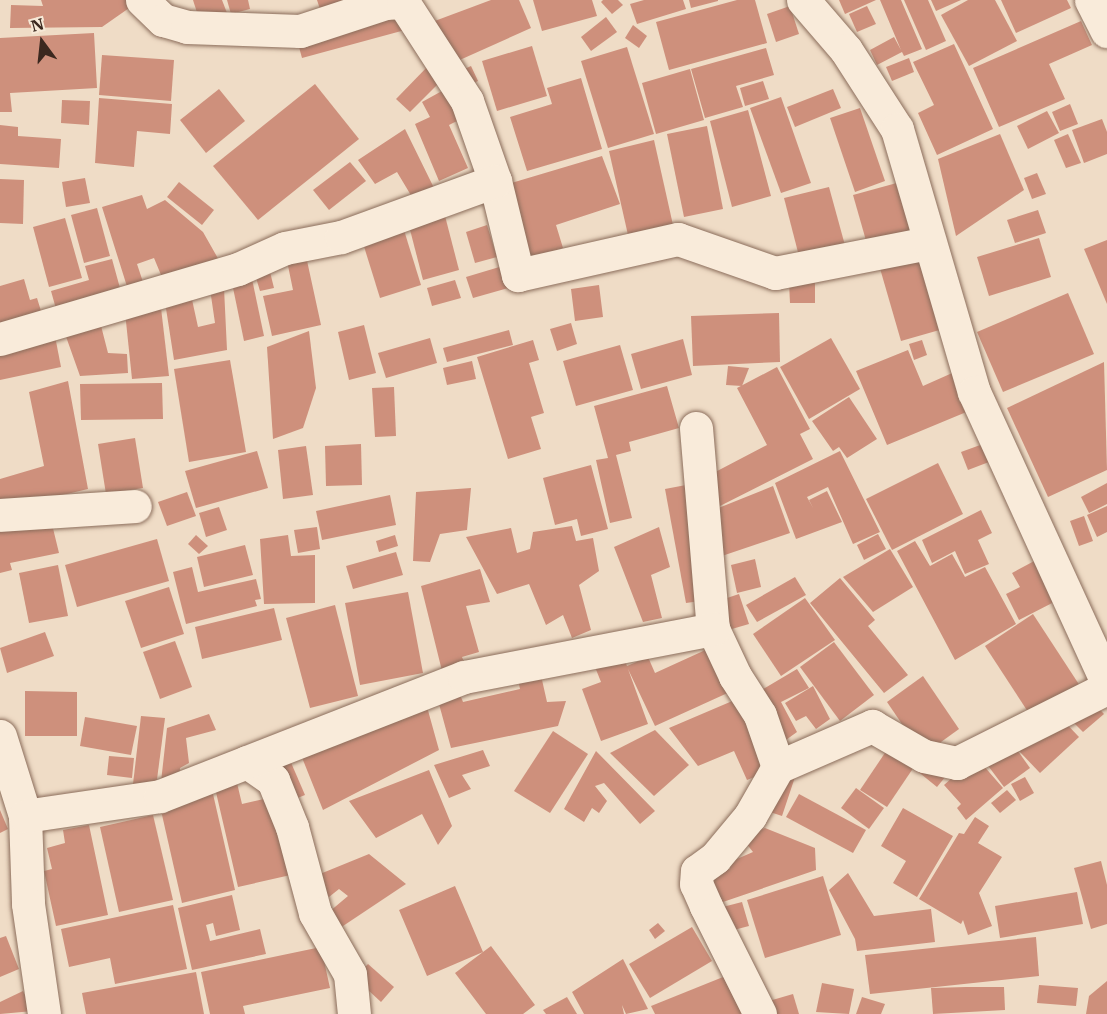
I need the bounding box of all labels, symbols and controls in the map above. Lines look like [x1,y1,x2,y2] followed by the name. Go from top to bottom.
[12,12,72,72] north arrow
[29,13,46,36] text: N

